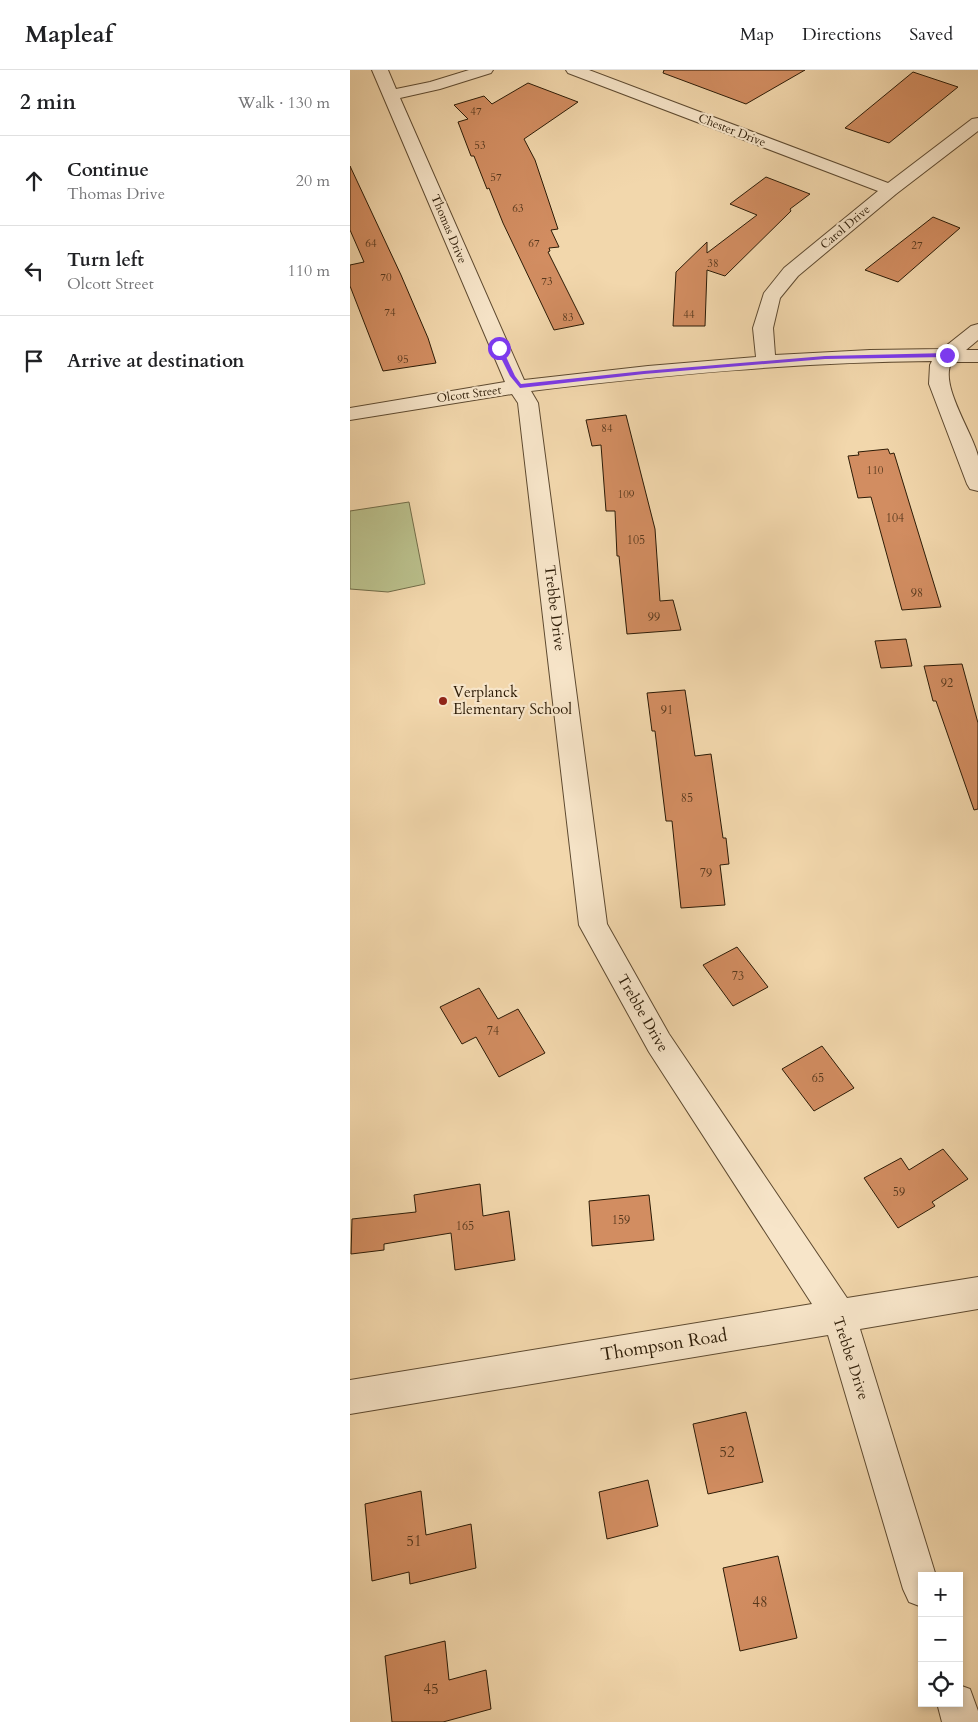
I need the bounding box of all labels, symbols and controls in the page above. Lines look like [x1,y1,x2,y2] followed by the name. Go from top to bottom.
[25,18,113,51] text: Mapleaf
[740,22,774,47] text: Map
[802,22,881,47] text: Directions
[909,22,953,47] text: Saved
[20,88,76,117] text: 2 min
[238,92,330,114] text: Walk · 130 m
[470,104,482,119] house number: 47
[696,110,768,150] street label: Chester Drive
[474,138,486,153] house number: 53
[67,157,149,183] text: Continue
[20,167,48,195] icon: ahead
[296,170,330,192] text: 20 m
[490,170,502,185] house number: 57
[67,183,165,205] text: Thomas Drive
[427,192,471,266] street label: Thomas Drive
[512,201,524,216] house number: 63
[817,201,873,253] street label: Carol Drive
[365,236,377,251] house number: 64
[528,236,540,251] house number: 67
[911,238,923,253] house number: 27
[67,247,144,273] text: Turn left
[707,256,719,271] house number: 38
[20,257,48,285] icon: left
[288,260,330,282] text: 110 m
[380,270,392,285] house number: 70
[67,273,154,295] text: Olcott Street
[541,274,553,289] house number: 73
[384,305,396,320] house number: 74
[683,307,695,322] house number: 44
[562,310,574,325] house number: 83
[488,337,511,360] route start
[936,344,959,367] route end
[20,347,48,375] icon: arrive
[67,348,244,374] text: Arrive at destination
[397,352,409,367] house number: 95
[436,382,503,406] street label: Olcott Street
[601,421,613,436] house number: 84
[867,463,884,478] house number: 110
[618,487,635,502] house number: 109
[886,510,904,526] house number: 104
[627,532,645,548] house number: 105
[540,564,570,652] street label: Trebbe Drive
[911,585,923,601] house number: 98
[648,609,660,625] house number: 99
[941,675,953,691] house number: 92
[453,682,572,719] place label: Verplanck Elementary School
[437,695,449,707] marker: Verplanck Elementary School
[661,702,673,718] house number: 91
[681,790,693,806] house number: 85
[700,865,712,881] house number: 79
[732,968,744,984] house number: 73
[613,971,673,1056] street label: Trebbe Drive
[487,1023,499,1039] house number: 74
[812,1070,824,1086] house number: 65
[893,1184,905,1200] house number: 59
[612,1212,630,1228] house number: 159
[456,1218,474,1234] house number: 165
[828,1314,874,1402] street label: Trebbe Drive
[599,1323,730,1367] street label: Thompson Road
[719,1442,735,1462] house number: 52
[406,1531,422,1551] house number: 51
[918,1572,963,1707] map controls
[918,1572,963,1617] button: +
[752,1592,768,1612] house number: 48
[918,1617,963,1662] button: −
[918,1662,963,1707] button: locate
[423,1679,439,1699] house number: 45

